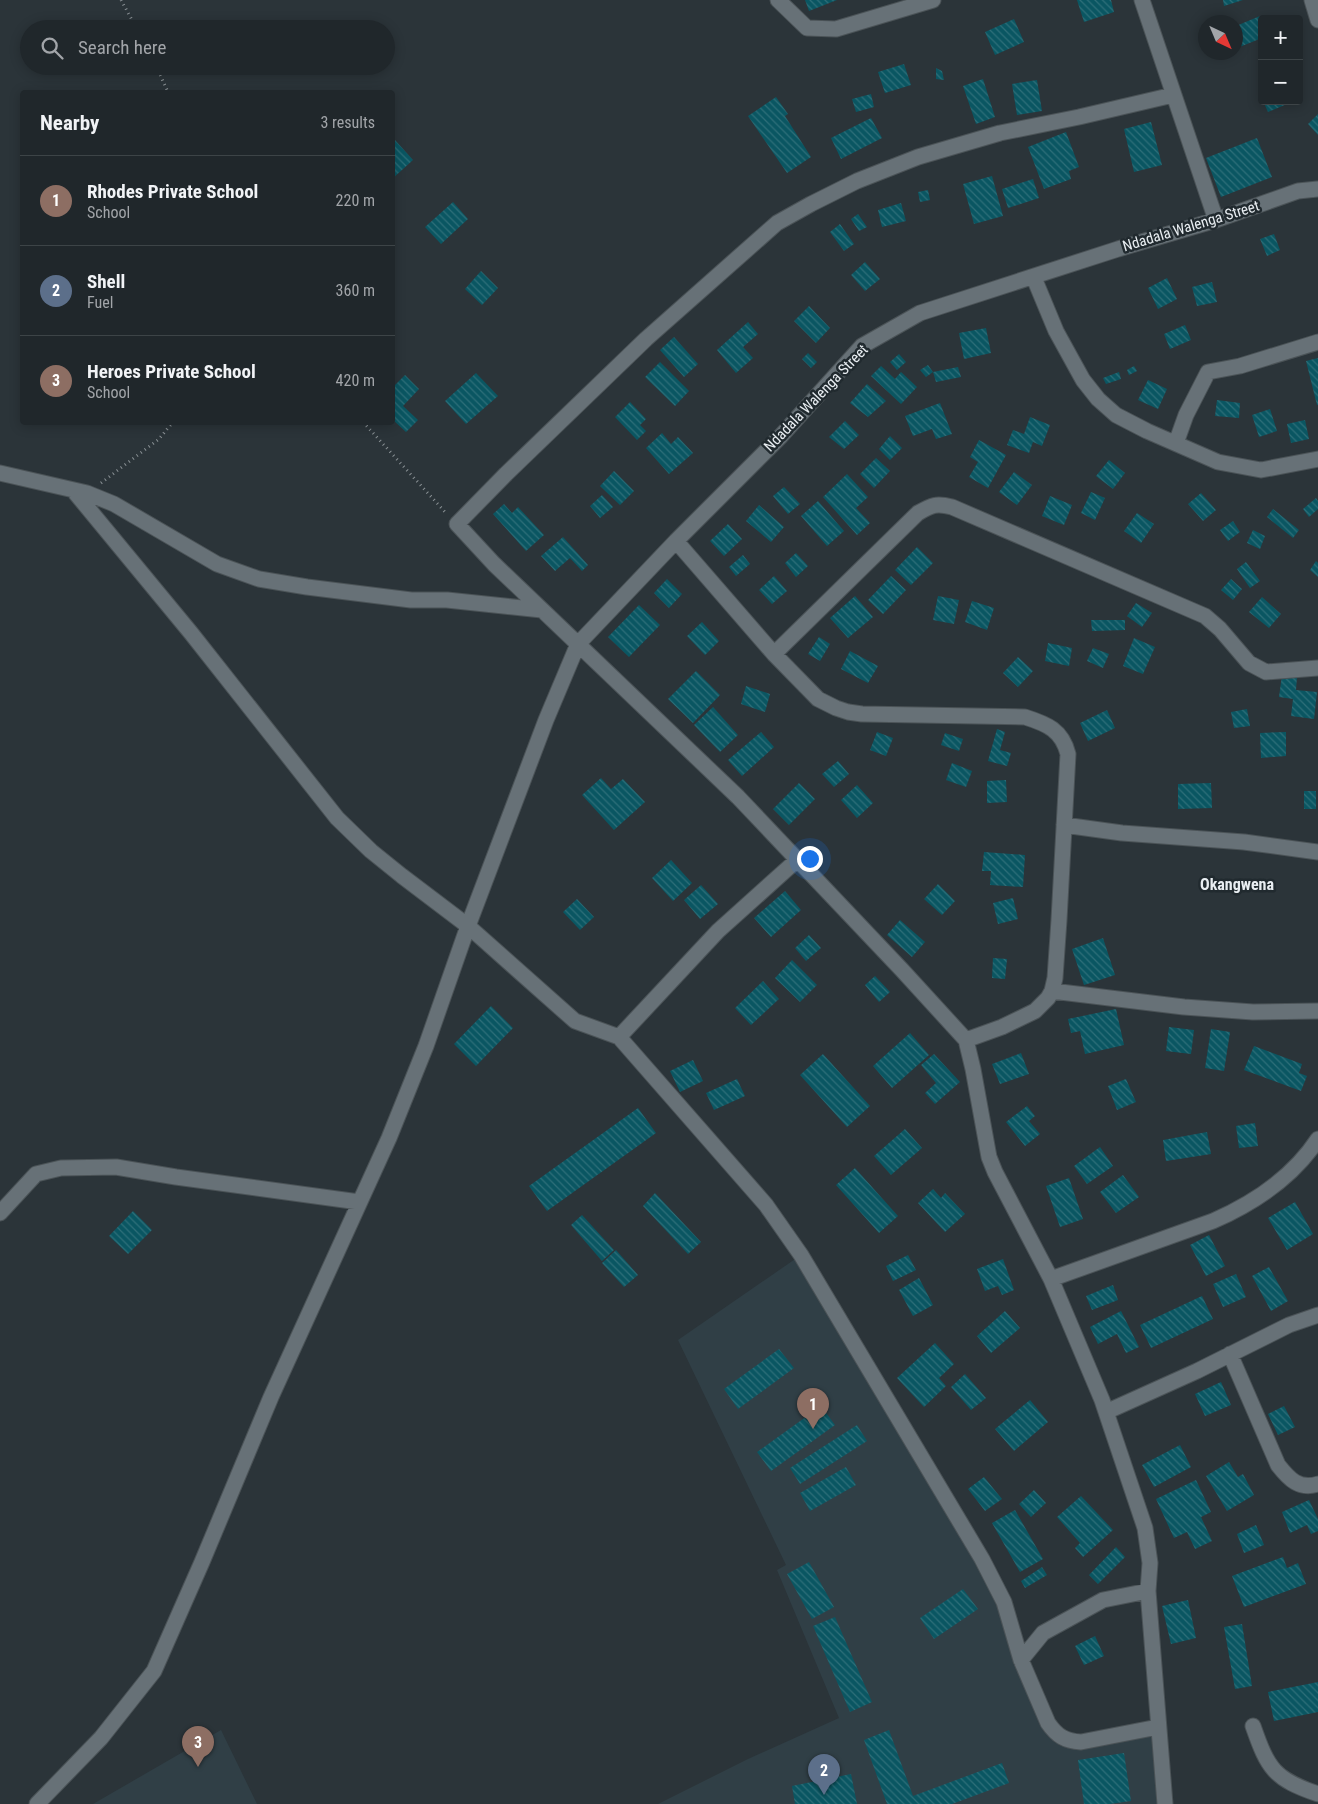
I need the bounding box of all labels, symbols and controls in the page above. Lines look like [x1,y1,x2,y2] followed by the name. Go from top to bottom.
[1198,15,1243,60] north arrow
[1258,15,1303,105] map controls
[1258,15,1303,60] button: +
[20,20,395,75] search box
[38,34,66,62] icon: search
[78,36,166,59] text: Search here
[1258,60,1303,105] button: −
[40,111,99,135] text: Nearby
[320,113,375,132] text: 3 results
[87,180,258,203] text: Rhodes Private School
[52,191,60,210] text: 1
[336,191,375,210] text: 220 m
[1121,197,1261,255] street label: Ndadala Walenga Street
[87,203,130,222] text: School
[87,270,125,293] text: Shell
[52,281,60,300] text: 2
[336,281,375,300] text: 360 m
[87,293,113,312] text: Fuel
[760,341,872,455] street label: Ndadala Walenga Street
[87,360,256,383] text: Heroes Private School
[52,371,60,390] text: 3
[336,371,375,390] text: 420 m
[87,383,130,402] text: School
[797,846,823,872] your location
[1200,875,1274,894] district label: Okangwena
[797,1388,829,1429] pin: 1
[182,1726,214,1767] pin: 3
[808,1754,840,1795] pin: 2

